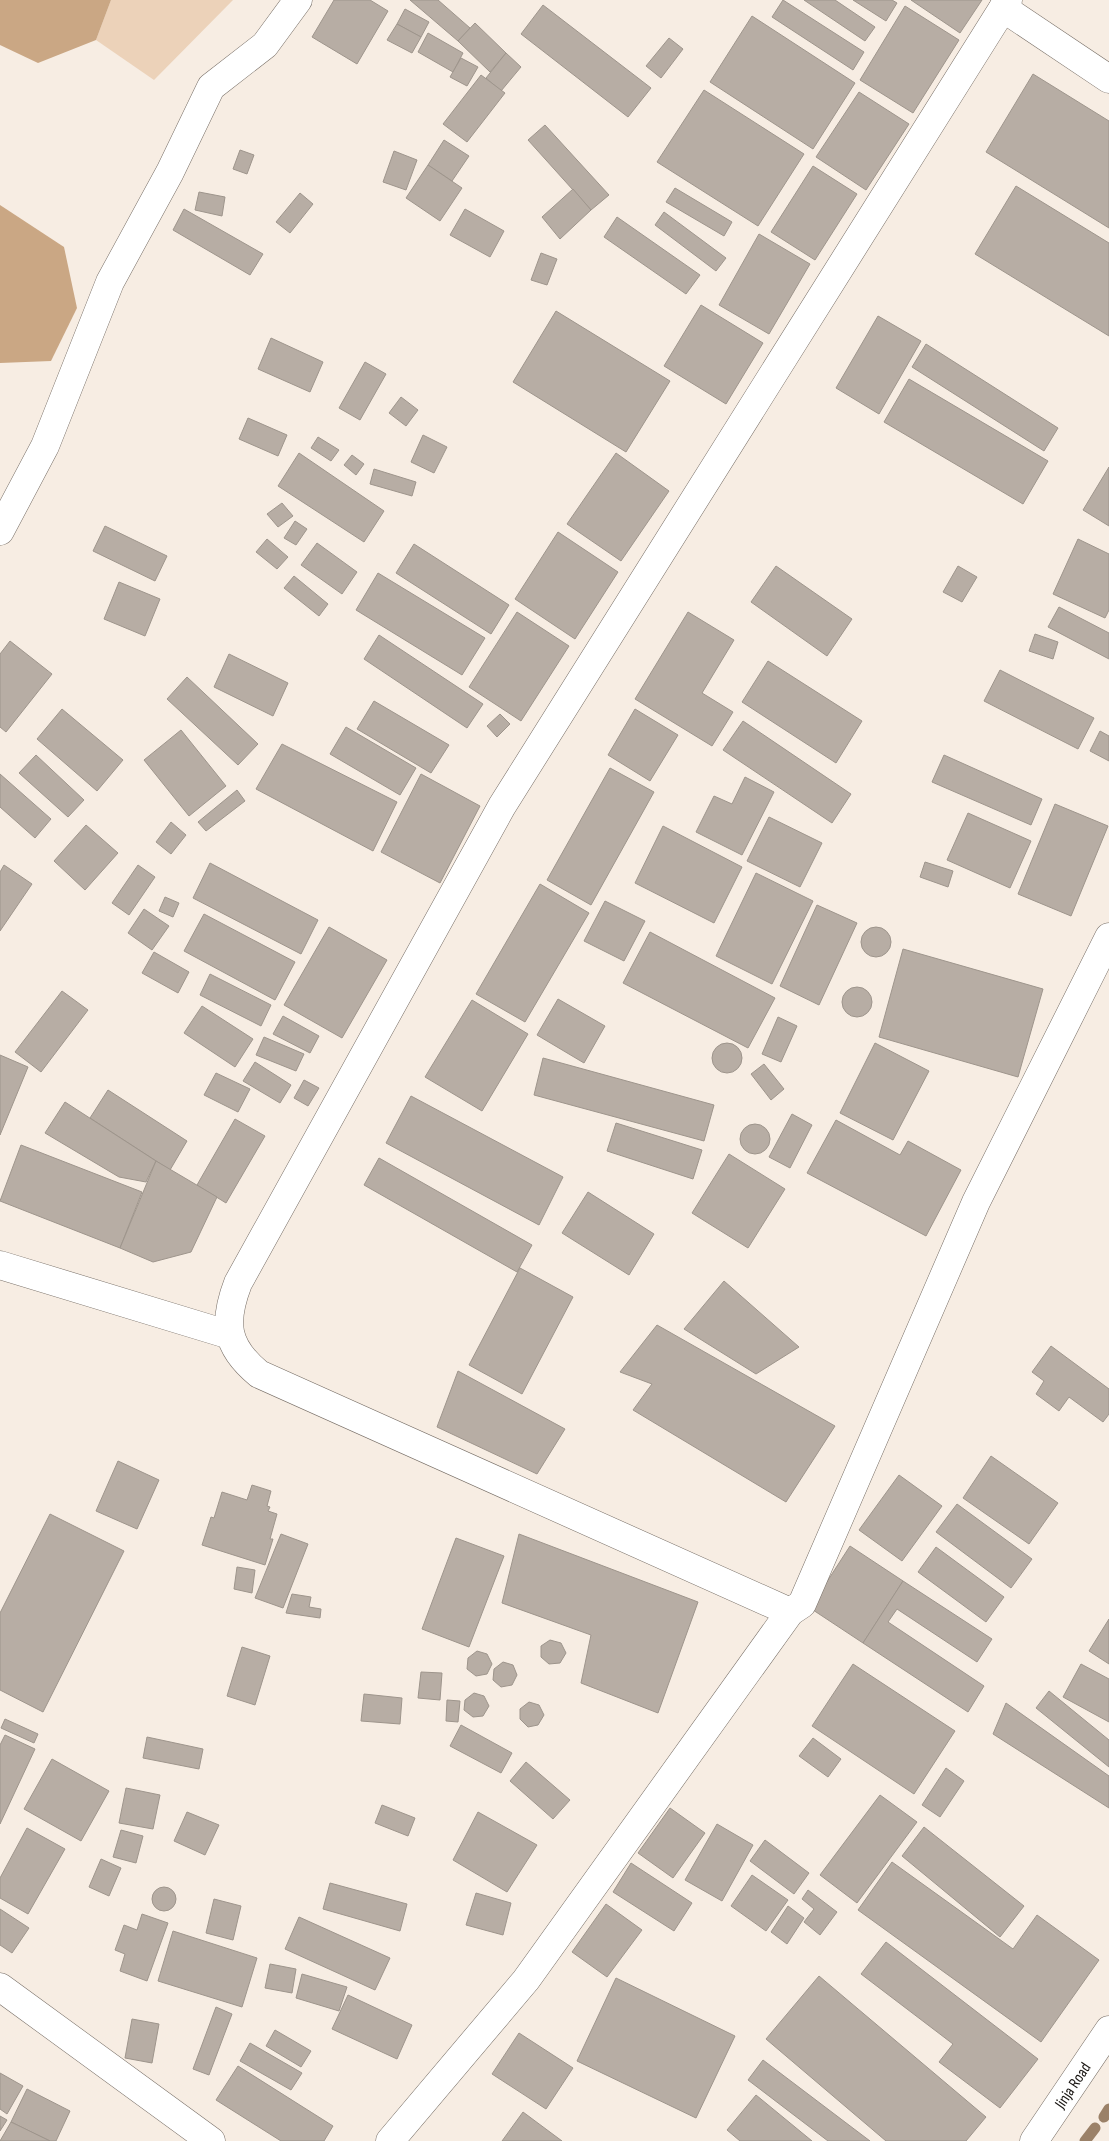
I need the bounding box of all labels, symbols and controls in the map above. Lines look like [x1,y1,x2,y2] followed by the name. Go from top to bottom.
[1050,2059,1095,2113] street label: Jinja Road

